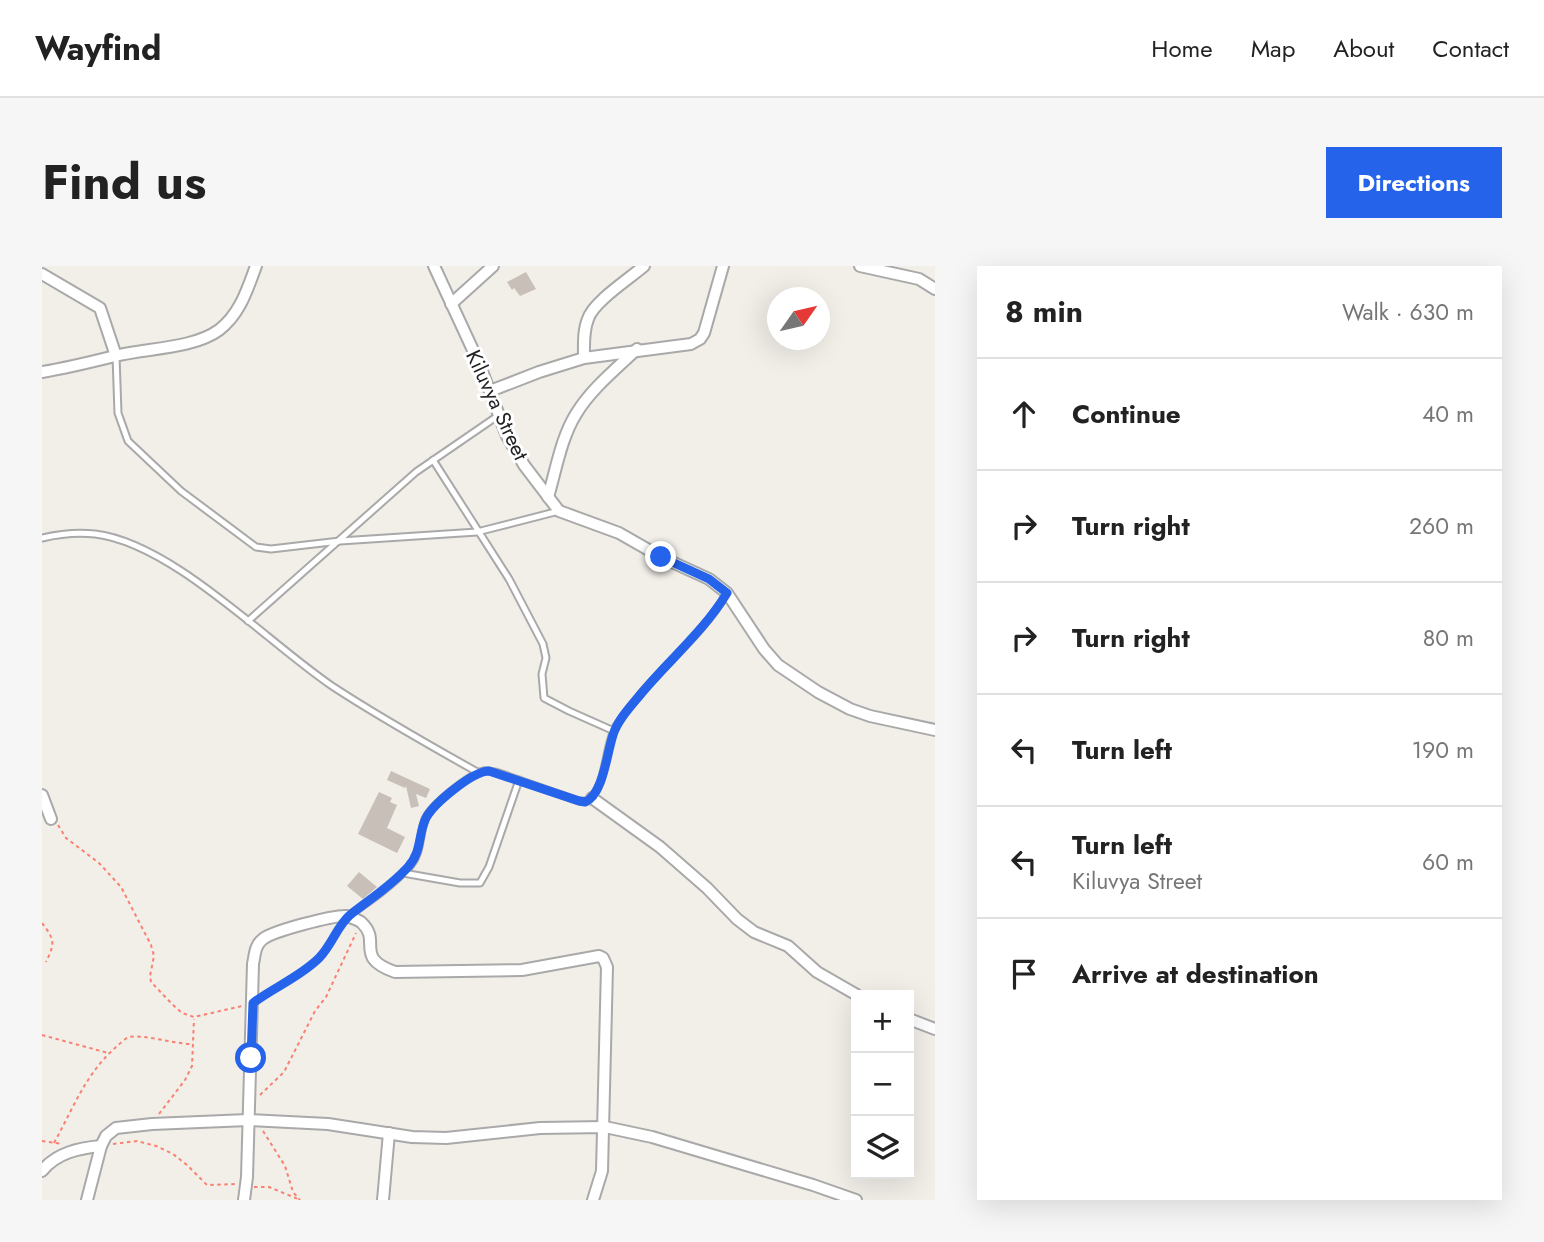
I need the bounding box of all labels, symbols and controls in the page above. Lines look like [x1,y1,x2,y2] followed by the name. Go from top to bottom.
[35,25,161,72] text: Wayfind
[1151,31,1213,66] text: Home
[1251,31,1295,66] text: Map
[1333,31,1394,66] text: About
[1432,31,1509,66] text: Contact
[42,147,206,217] text: Find us
[1326,147,1502,218] button: Directions
[767,287,830,350] north arrow
[1005,290,1083,333] text: 8 min
[1342,295,1474,329] text: Walk · 630 m
[458,345,536,465] street label: Kiluvya Street
[1005,395,1043,433] icon: ahead
[1072,395,1181,433] text: Continue
[1422,397,1474,431] text: 40 m
[1005,507,1043,545] icon: right
[1072,507,1190,545] text: Turn right
[1409,509,1474,543] text: 260 m
[645,541,676,572] route end
[1005,619,1043,657] icon: right
[1072,619,1190,657] text: Turn right
[1423,621,1474,655] text: 80 m
[1005,731,1043,769] icon: left
[1072,731,1172,769] text: Turn left
[1412,733,1474,767] text: 190 m
[1072,826,1172,864] text: Turn left
[1005,843,1043,881] icon: left
[1422,845,1474,879] text: 60 m
[1072,864,1202,898] text: Kiluvya Street
[1005,955,1043,993] icon: arrive
[1072,955,1319,993] text: Arrive at destination
[851,990,914,1179] map controls
[851,990,914,1053] button: +
[235,1042,266,1073] route start
[851,1053,914,1116] button: −
[851,1116,914,1179] button: layers

